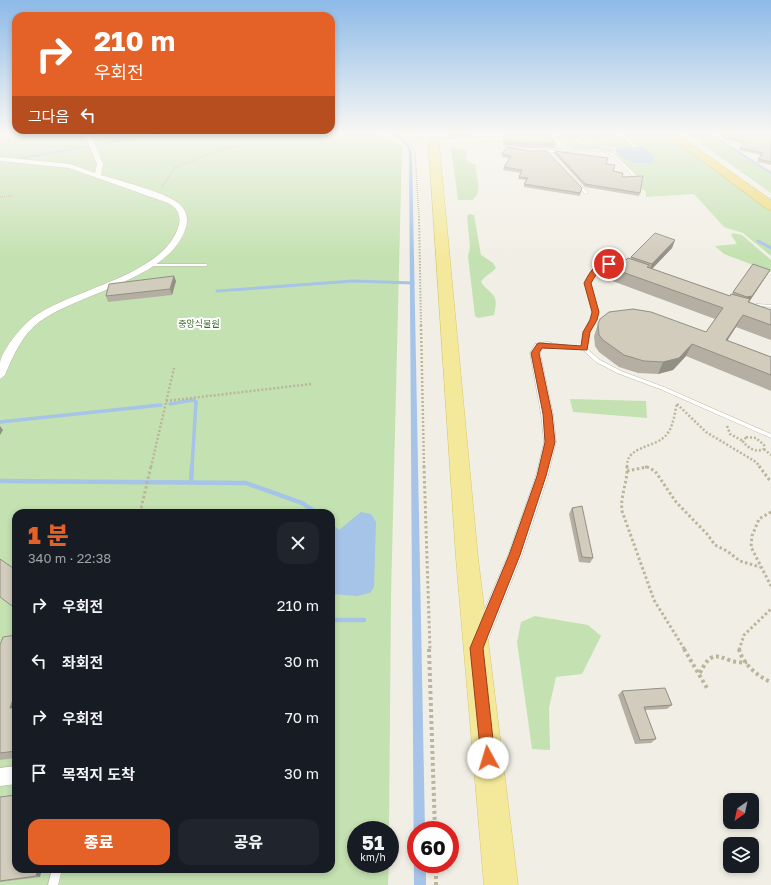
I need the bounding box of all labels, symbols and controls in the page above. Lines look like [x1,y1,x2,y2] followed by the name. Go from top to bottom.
[94,24,175,57] text: 210 m
[28,28,80,80] icon: right
[94,61,144,83] text: 우회전
[77,104,99,126] icon: left
[28,107,69,125] text: 그다음
[592,247,626,281] pin
[598,253,620,275] icon: arrive
[178,318,220,329] park label: 중앙식물원
[28,520,69,549] text: 1 분
[277,522,319,564] button: close
[28,550,111,566] text: 340 m · 22:38
[28,594,50,616] icon: right
[277,596,319,614] text: 210 m
[62,597,103,615] text: 우회전
[28,650,50,672] icon: left
[284,652,319,670] text: 30 m
[62,653,103,671] text: 좌회전
[28,706,50,728] icon: right
[285,708,319,726] text: 70 m
[62,709,103,727] text: 우회전
[467,737,509,779] position arrow
[28,762,50,784] icon: arrive
[284,764,319,782] text: 30 m
[62,765,135,783] text: 목적지 도착
[723,793,759,829] north arrow
[723,793,759,873] map controls
[28,819,170,865] button: 종료
[178,819,319,865] button: 공유
[407,821,459,873] speed limit sign: 60
[362,830,384,854] text: 51
[723,837,759,873] button: layers
[360,851,386,863] text: km/h

